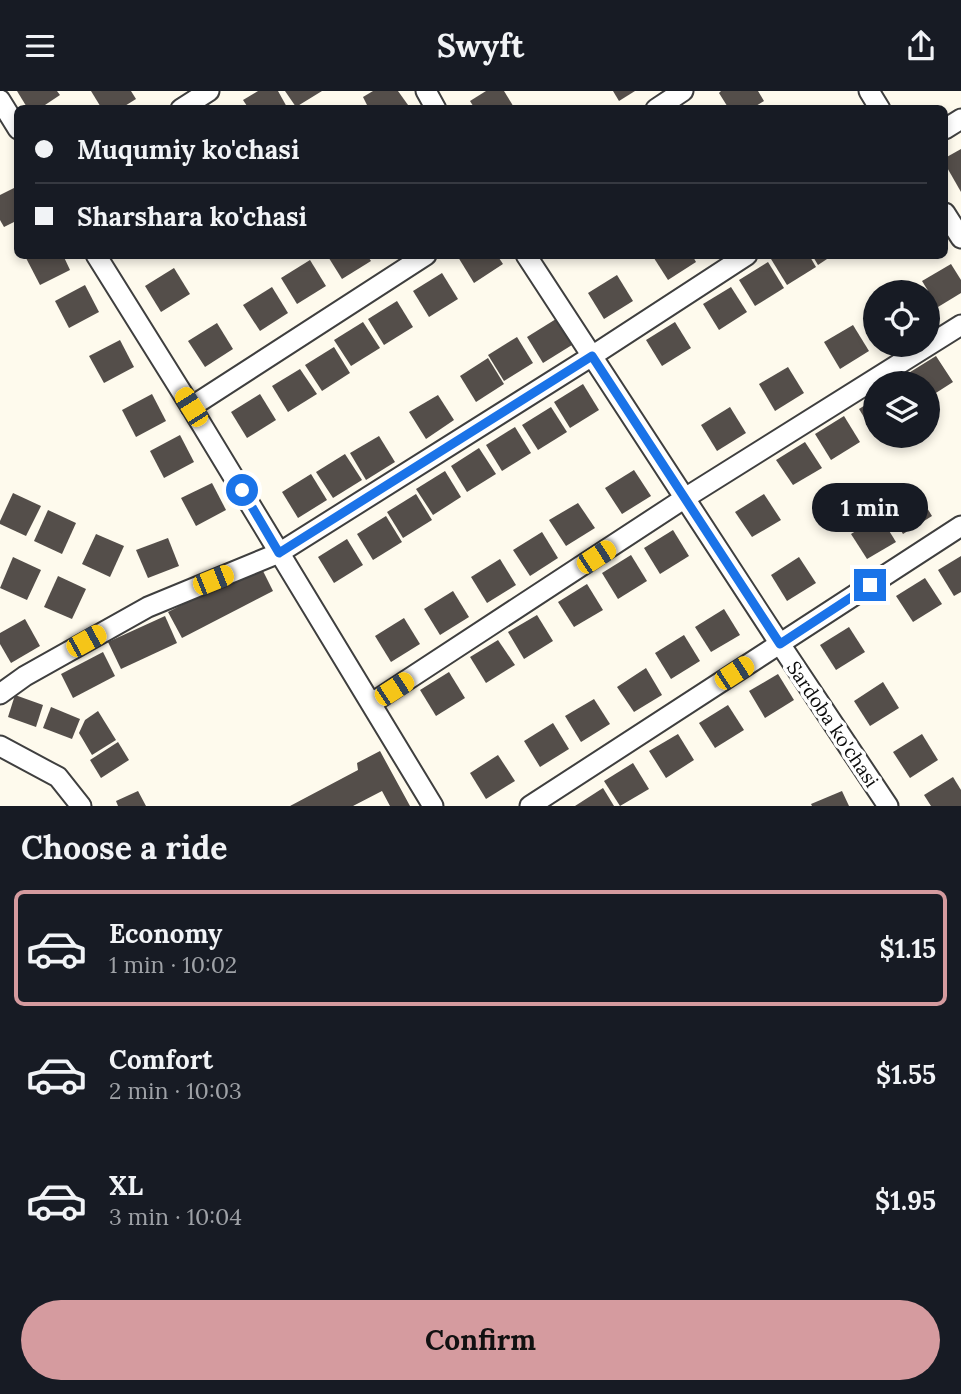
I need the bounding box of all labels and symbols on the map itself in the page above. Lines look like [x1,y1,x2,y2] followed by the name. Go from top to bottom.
[171,384,212,430] car
[226,474,258,506] route start
[812,483,928,533] callout: 1 min
[573,537,620,577] car
[190,562,237,598] car
[854,569,886,601] route end
[63,622,110,660] car
[711,653,758,693] car
[782,656,884,792] street label: Sardoba ko'chasi
[371,669,418,709] car

